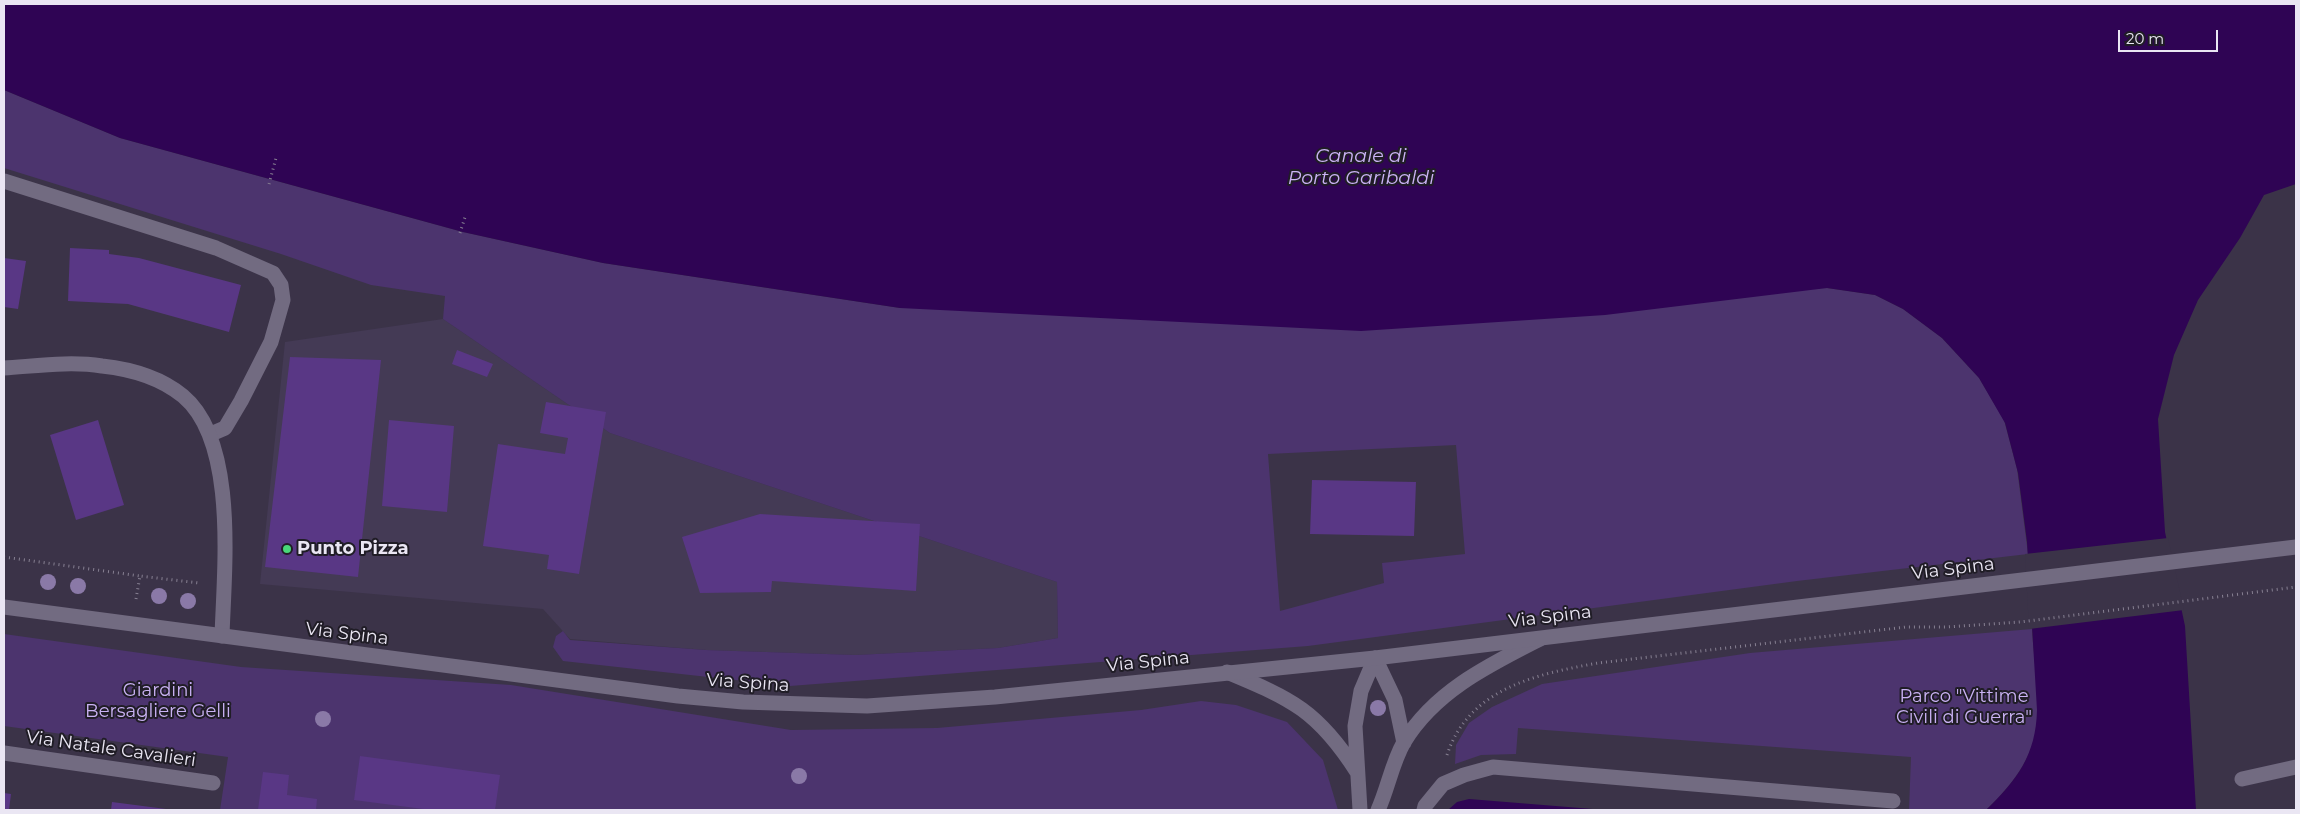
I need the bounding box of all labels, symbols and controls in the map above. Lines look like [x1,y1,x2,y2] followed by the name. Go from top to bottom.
[2120,20,2220,52] scale bar
[2126,29,2164,48] text: 20 m
[1288,145,1434,189] water label: Canale di Porto Garibaldi
[297,538,409,560] place label: Punto Pizza
[281,543,293,555] marker: Punto Pizza
[1910,553,1996,585] street label: Via Spina
[1507,601,1593,633] street label: Via Spina
[304,618,390,650] street label: Via Spina
[1105,647,1191,677] street label: Via Spina
[706,669,790,697] street label: Via Spina
[85,680,231,722] park label: Giardini Bersagliere Gelli
[1896,686,2032,729] park label: Parco "Vittime Civili di Guerra"
[25,726,197,772] street label: Via Natale Cavalieri

